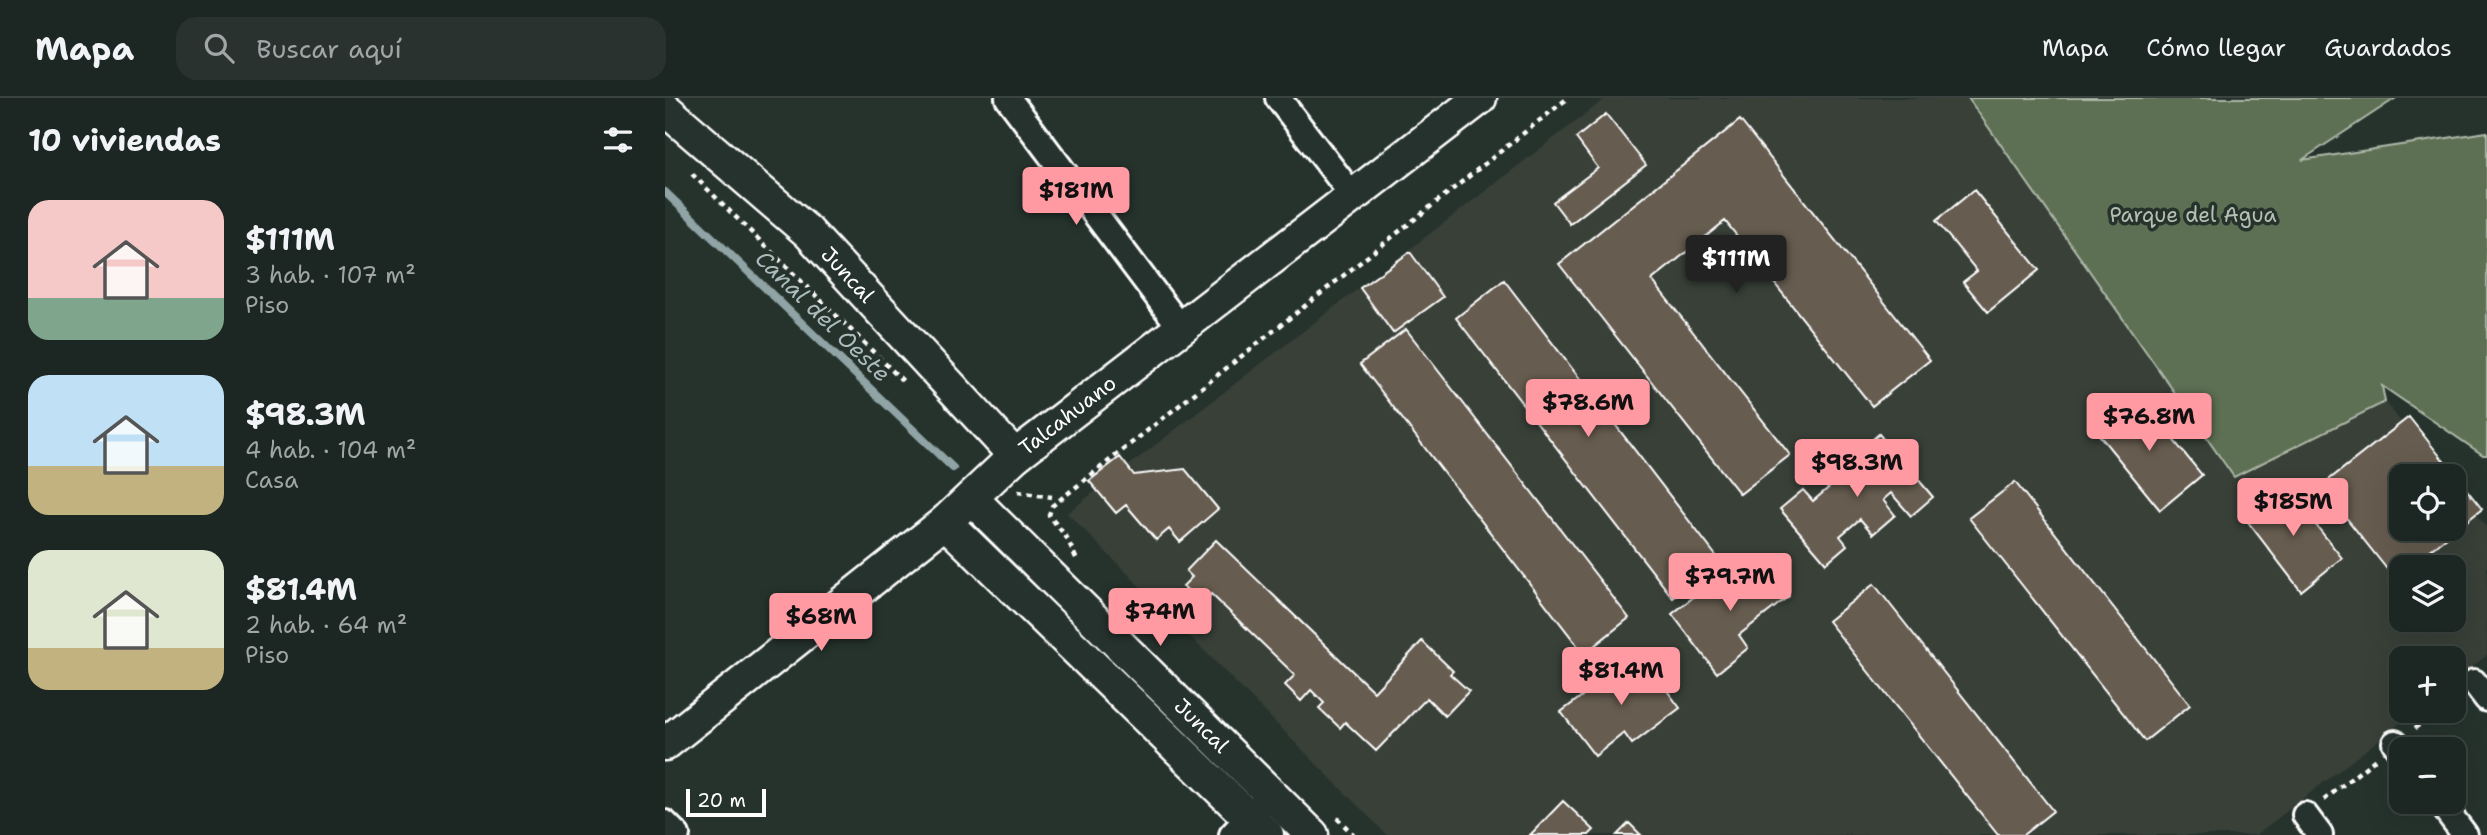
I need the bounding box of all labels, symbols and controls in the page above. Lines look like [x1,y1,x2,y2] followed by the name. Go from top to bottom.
[176,17,666,80] search box
[35,26,134,71] text: Mapa
[200,29,238,67] icon: search
[256,31,402,66] text: Buscar aquí
[2042,32,2108,64] text: Mapa
[2146,32,2286,64] text: Cómo llegar
[2324,32,2452,64] text: Guardados
[28,120,221,161] text: 10 viviendas
[599,121,637,159] icon: filters
[1027,167,1125,227] pin: $181M
[1038,175,1114,205] text: $181M
[2109,201,2277,229] park label: Parque del Agua
[245,219,335,260] text: $111M
[84,228,168,312] icon: home
[1687,236,1785,295] pin: $111M
[815,241,881,309] street label: Juncal
[1702,243,1770,273] text: $111M
[749,244,897,388] water label: Canal del Oeste
[245,260,416,290] text: 3 hab. · 107 m²
[245,290,289,320] text: Piso
[1013,369,1122,462] street label: Talcahuano
[1531,380,1645,439] pin: $78.6M
[1542,387,1634,417] text: $78.6M
[245,394,366,435] text: $98.3M
[2092,394,2206,453] pin: $76.8M
[2103,401,2195,431] text: $76.8M
[84,403,168,487] icon: home
[245,435,416,465] text: 4 hab. · 104 m²
[1800,440,1914,499] pin: $98.3M
[1811,447,1903,477] text: $98.3M
[2389,464,2466,814] map controls
[2389,464,2466,541] button: locate
[245,465,298,495] text: Casa
[2244,478,2342,538] pin: $185M
[2253,486,2333,516] text: $185M
[1673,554,1787,613] pin: $79.7M
[2389,555,2466,632] button: layers
[1685,561,1775,591] text: $79.7M
[245,569,357,610] text: $81.4M
[84,578,168,662] icon: home
[1119,588,1201,648] pin: $74M
[780,594,862,653] pin: $68M
[1125,596,1195,626] text: $74M
[785,601,857,631] text: $68M
[245,610,407,640] text: 2 hab. · 64 m²
[245,640,289,670] text: Piso
[2389,646,2466,723] button: +
[1564,648,1678,707] pin: $81.4M
[1578,655,1664,685] text: $81.4M
[1168,692,1236,760] street label: Juncal
[2389,737,2466,814] button: −
[686,786,767,818] scale bar
[697,788,746,813] text: 20 m

